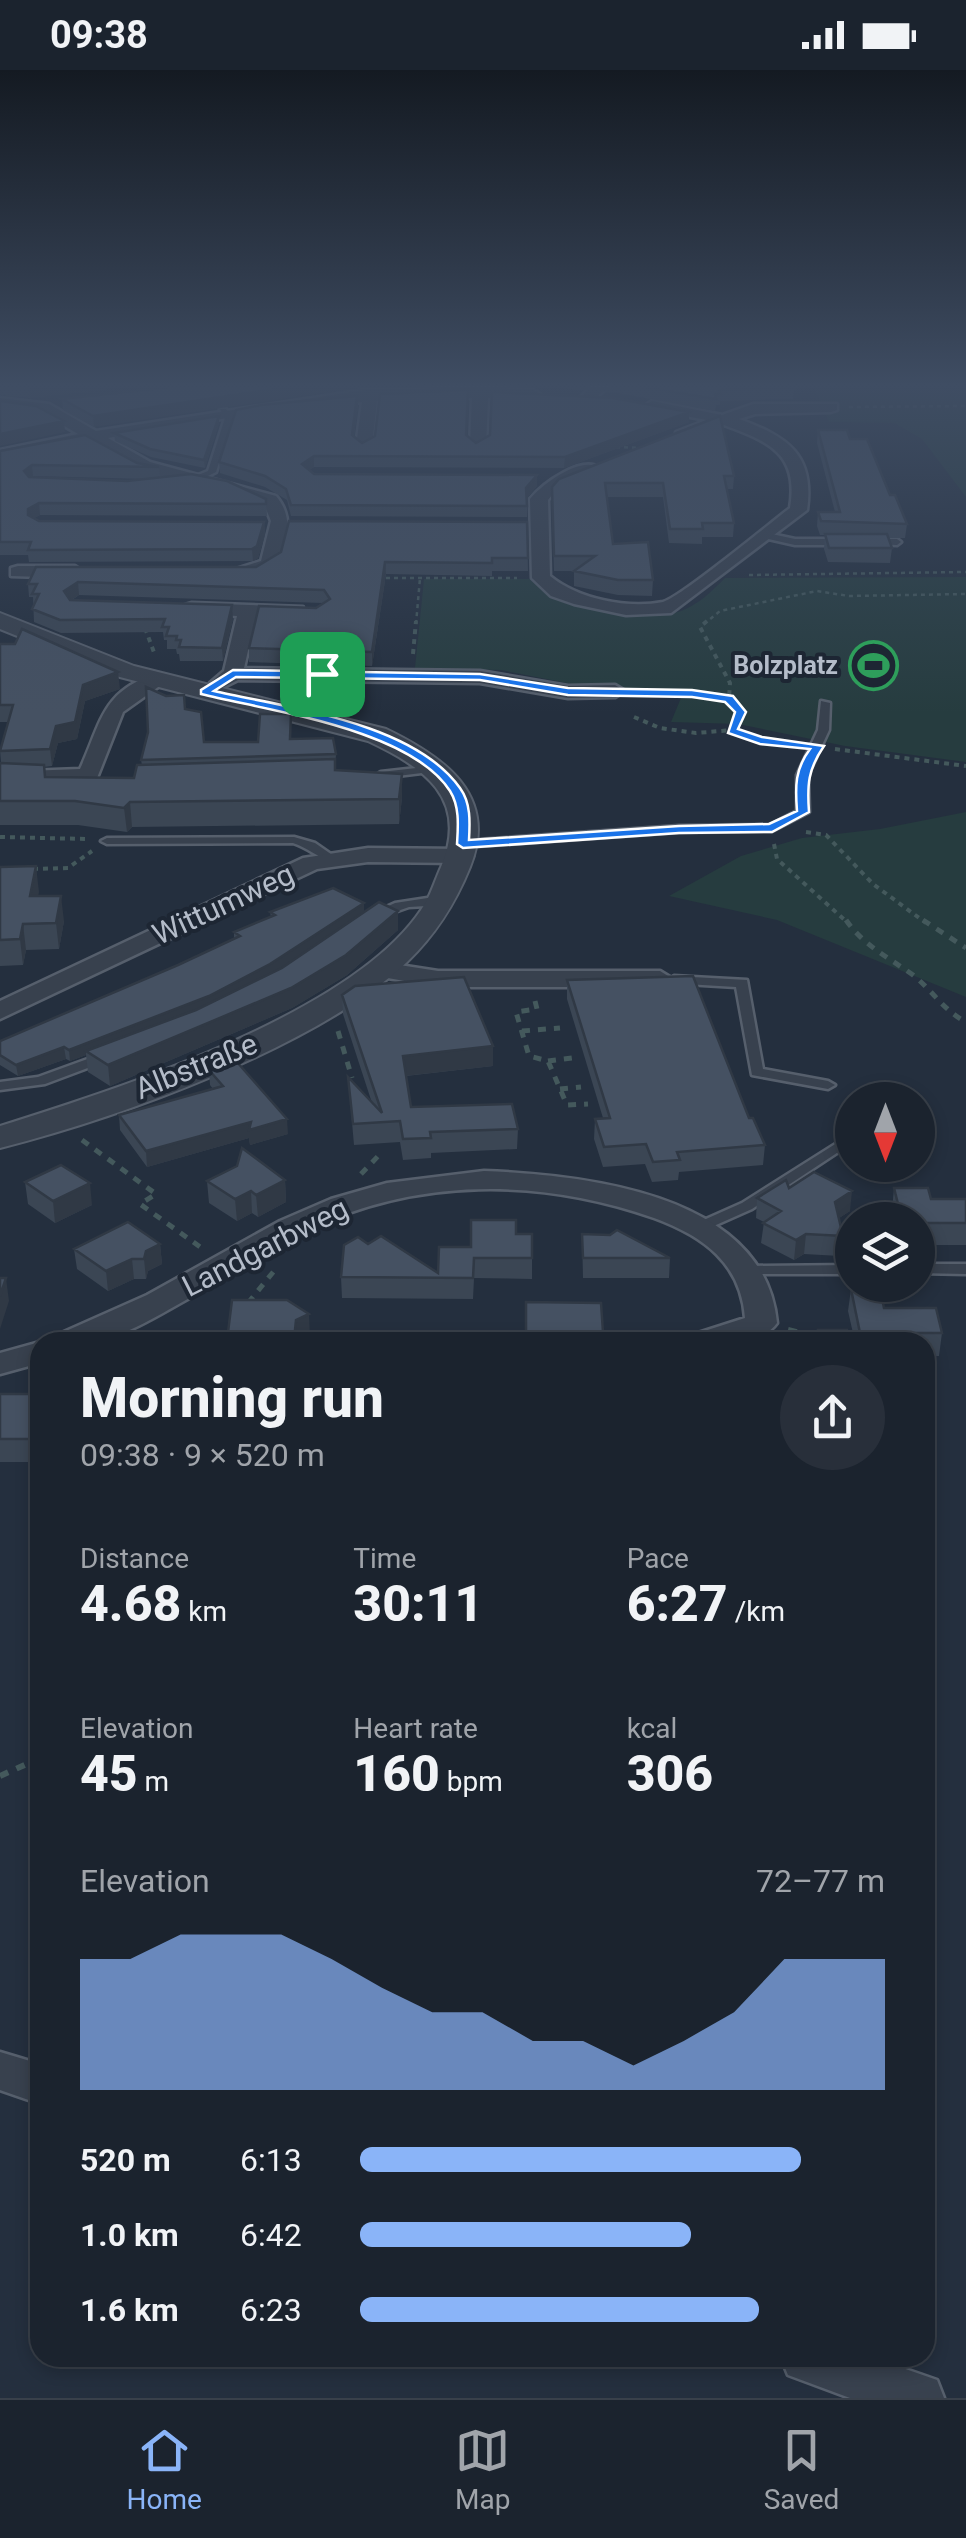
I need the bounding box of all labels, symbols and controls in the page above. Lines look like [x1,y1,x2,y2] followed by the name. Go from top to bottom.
[50,13,148,57] text: 09:38
[280,632,365,717] pin
[847,639,899,691] sports icon: Bolzplatz
[295,647,350,702] icon: arrive
[733,651,838,680] place label: Bolzplatz
[147,856,299,952] street label: Wittumweg
[130,1026,262,1106] street label: Albstraße
[835,1082,935,1182] north arrow
[835,1082,935,1302] map controls
[176,1190,354,1304] street label: Landgarbweg
[835,1202,935,1302] button: layers
[780,1365,885,1470] button: share
[80,1366,384,1430] text: Morning run
[80,1436,325,1474] text: 09:38 · 9 × 520 m
[80,1542,189,1575] text: Distance
[353,1542,416,1575] text: Time
[627,1542,689,1575] text: Pace
[80,1575,181,1633] text: 4.68
[353,1575,483,1633] text: 30:11
[627,1575,728,1633] text: 6:27
[181,1595,227,1628] text: km
[728,1595,785,1628] text: /km
[80,1712,193,1745] text: Elevation
[353,1712,478,1745] text: Heart rate
[627,1712,677,1745] text: kcal
[80,1745,138,1803] text: 45
[353,1745,440,1803] text: 160
[627,1745,713,1803] text: 306
[138,1765,169,1798] text: m
[440,1765,503,1798] text: bpm
[80,1862,210,1900] text: Elevation
[756,1862,885,1900] text: 72–77 m
[80,2141,171,2179] text: 520 m
[240,2141,302,2179] text: 6:13
[80,2216,179,2254] text: 1.0 km
[240,2216,302,2254] text: 6:42
[80,2291,179,2329] text: 1.6 km
[240,2291,302,2329] text: 6:23
[127,2423,202,2516] tab: Home
[455,2423,511,2516] tab: Map
[764,2423,839,2516] tab: Saved

